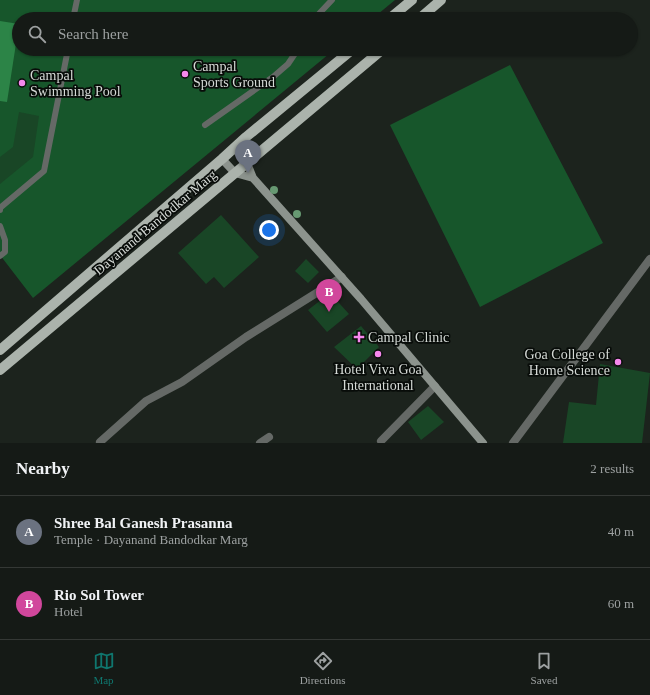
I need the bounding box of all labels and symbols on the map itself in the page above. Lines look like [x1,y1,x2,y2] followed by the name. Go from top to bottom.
[193,59,275,90] place label: Campal Sports Ground
[30,68,121,99] place label: Campal Swimming Pool
[180,69,190,79] marker: Campal Sports Ground
[17,78,27,88] marker: Campal Swimming Pool
[235,140,261,173] pin: A
[91,167,220,278] street label: Dayanand Bandodkar Marg
[259,220,279,240] your location
[316,279,342,312] pin: B
[368,330,449,345] place label: Campal Clinic
[353,331,365,343] marker: Campal Clinic
[524,347,610,378] place label: Goa College of Home Science
[373,349,383,359] marker: Hotel Viva Goa International
[613,357,623,367] marker: Goa College of Home Science
[334,362,423,393] place label: Hotel Viva Goa International

